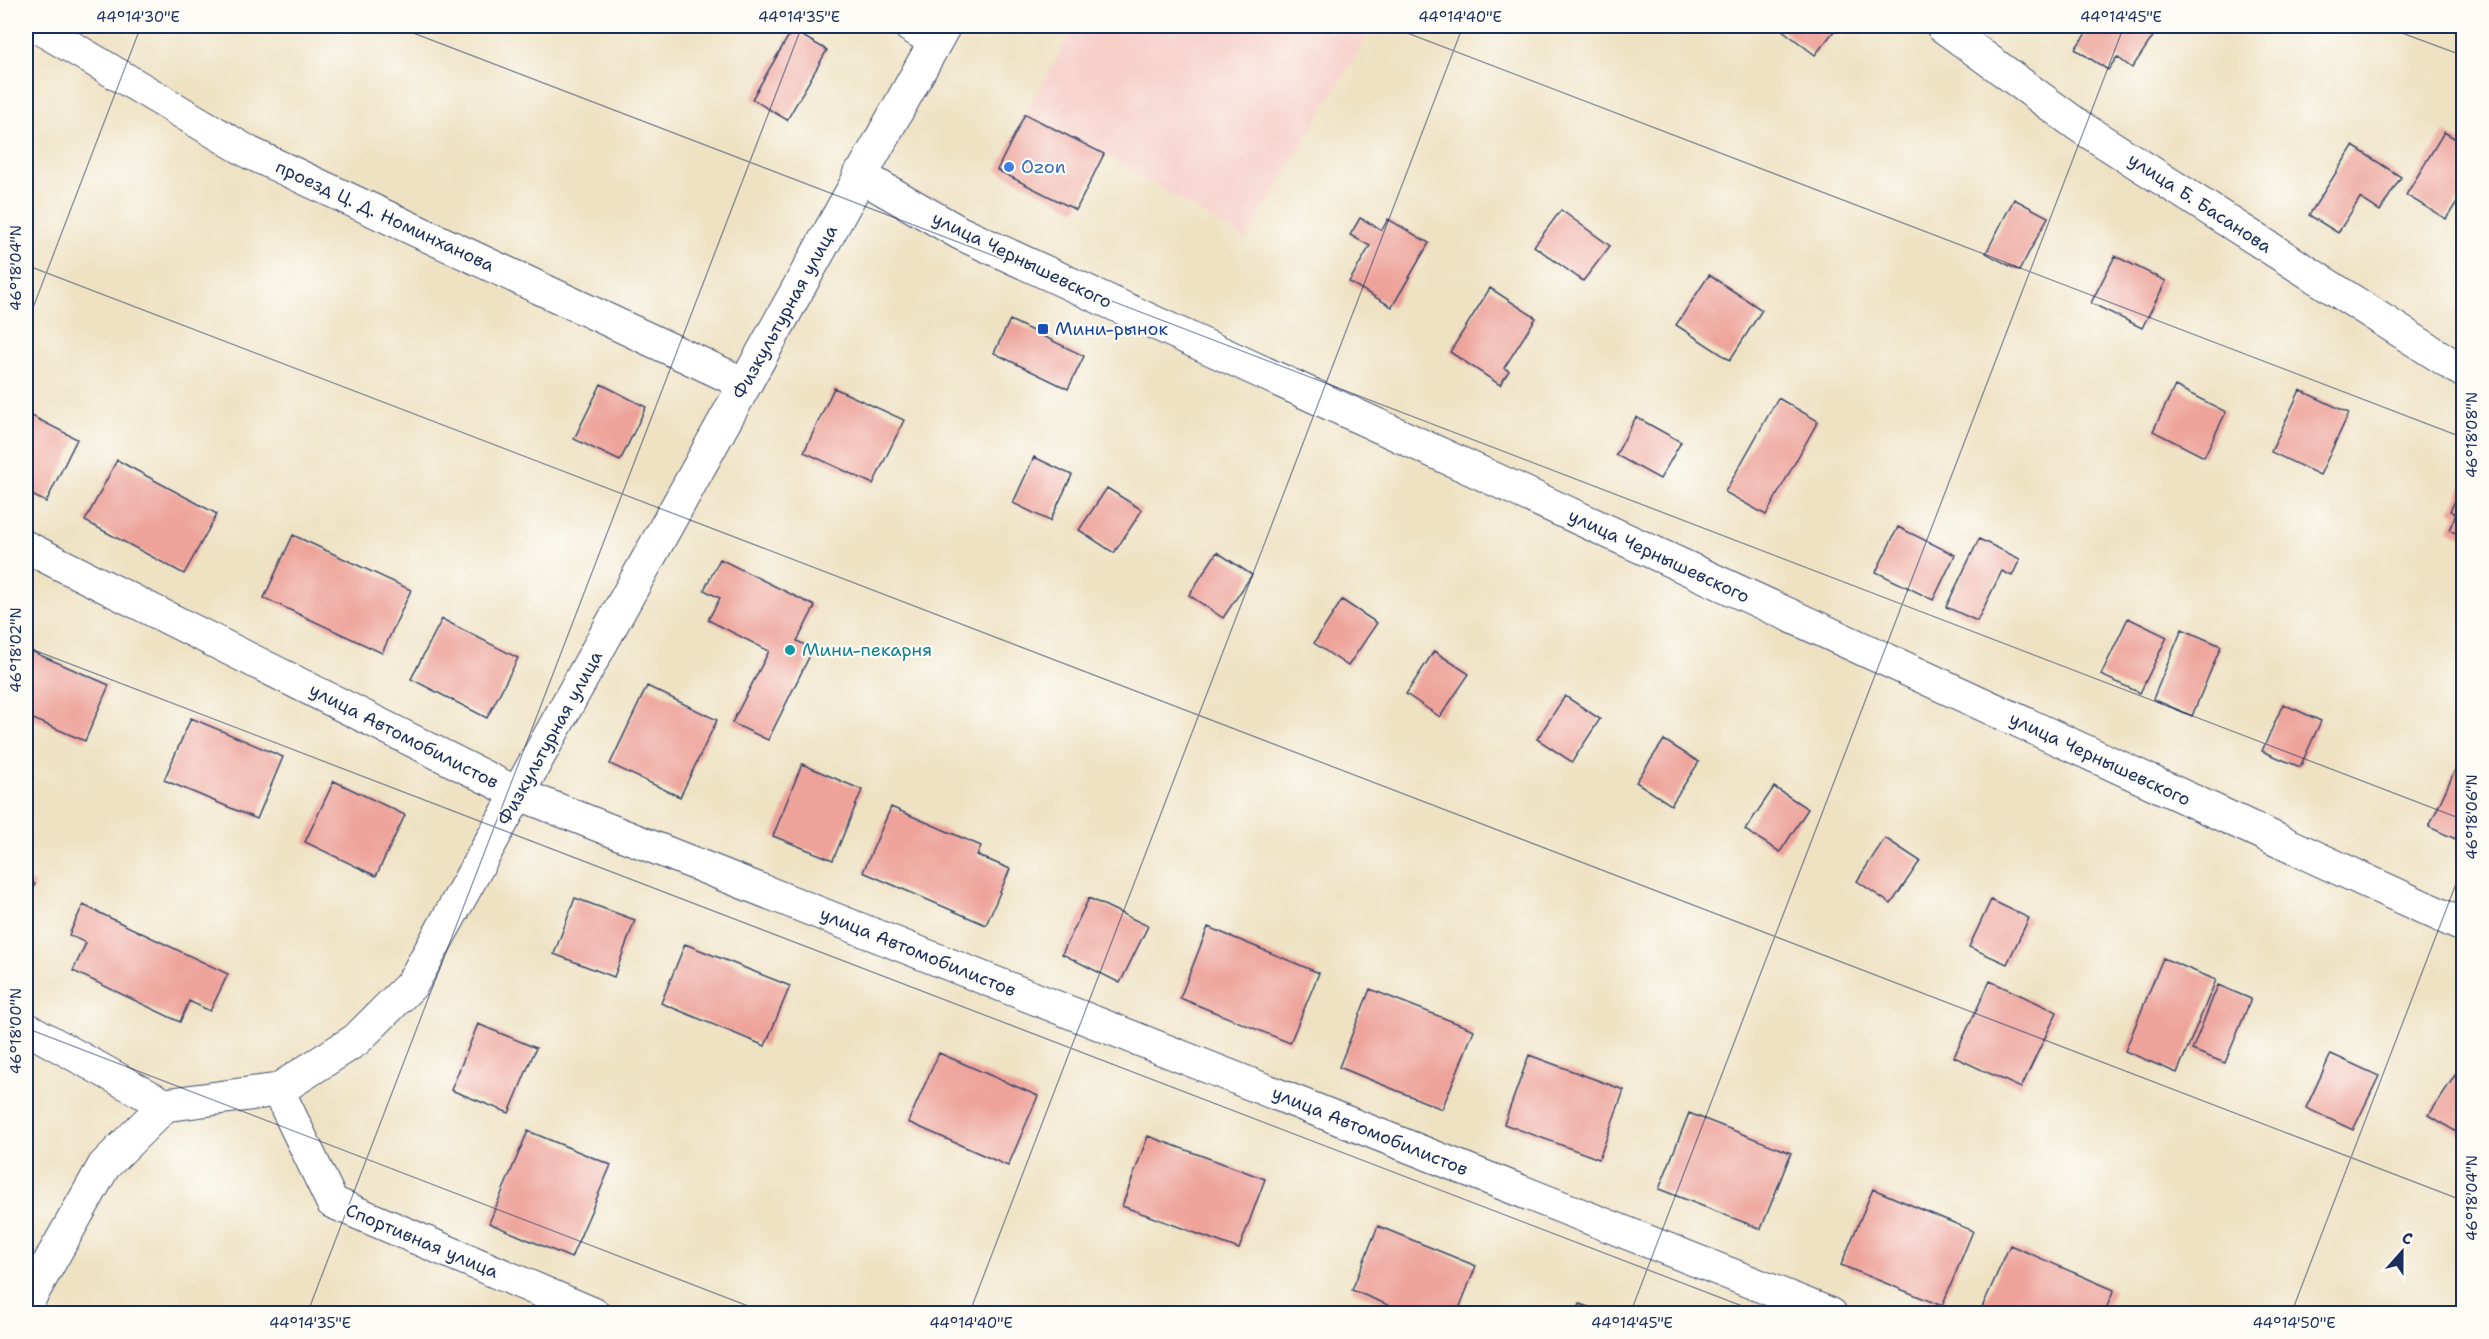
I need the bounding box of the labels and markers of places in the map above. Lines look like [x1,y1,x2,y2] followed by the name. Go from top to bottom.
[1021,155,1066,179] place label: Ozon
[1002,160,1016,174] marker: Ozon
[1055,317,1168,341] place label: Мини-рынок
[1036,322,1050,336] marker: Мини-рынок
[802,638,932,662] place label: Мини-пекарня
[783,643,797,657] marker: Мини-пекарня

